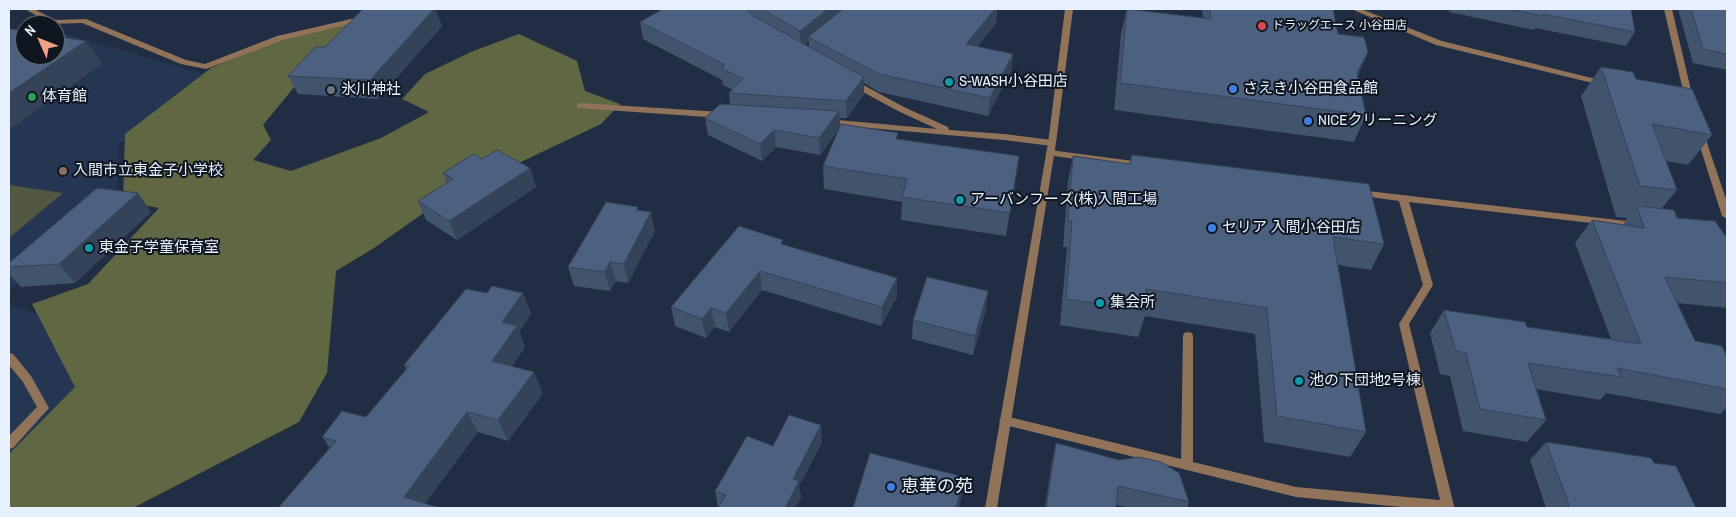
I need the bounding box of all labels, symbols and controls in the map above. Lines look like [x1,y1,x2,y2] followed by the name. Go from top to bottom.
[15,15,65,65] north arrow
[1272,19,1407,33] place label: ドラッグエース 小谷田店
[1256,20,1268,32] marker: ドラッグエース 小谷田店
[21,21,39,40] text: N
[959,73,1068,91] place label: S-WASH小谷田店
[943,76,955,88] marker: S-WASH小谷田店
[1243,80,1378,98] place label: さえき小谷田食品館
[341,81,401,99] place label: 氷川神社
[1227,83,1239,95] marker: さえき小谷田食品館
[325,84,337,96] marker: 氷川神社
[42,88,87,106] place label: 体育館
[26,91,38,103] marker: 体育館
[1318,112,1437,130] place label: NICEクリーニング
[1302,115,1314,127] marker: NICEクリーニング
[73,162,223,180] place label: 入間市立東金子小学校
[57,165,69,177] marker: 入間市立東金子小学校
[970,191,1157,209] place label: アーバンフーズ(株)入間工場
[954,194,966,206] marker: アーバンフーズ(株)入間工場
[1222,219,1360,237] place label: セリア 入間小谷田店
[1206,222,1218,234] marker: セリア 入間小谷田店
[99,239,219,257] place label: 東金子学童保育室
[83,242,95,254] marker: 東金子学童保育室
[1110,294,1155,312] place label: 集会所
[1094,297,1106,309] marker: 集会所
[1309,372,1421,390] place label: 池の下団地2号棟
[1293,375,1305,387] marker: 池の下団地2号棟
[901,476,973,498] place label: 恵華の苑
[885,481,897,493] marker: 恵華の苑

